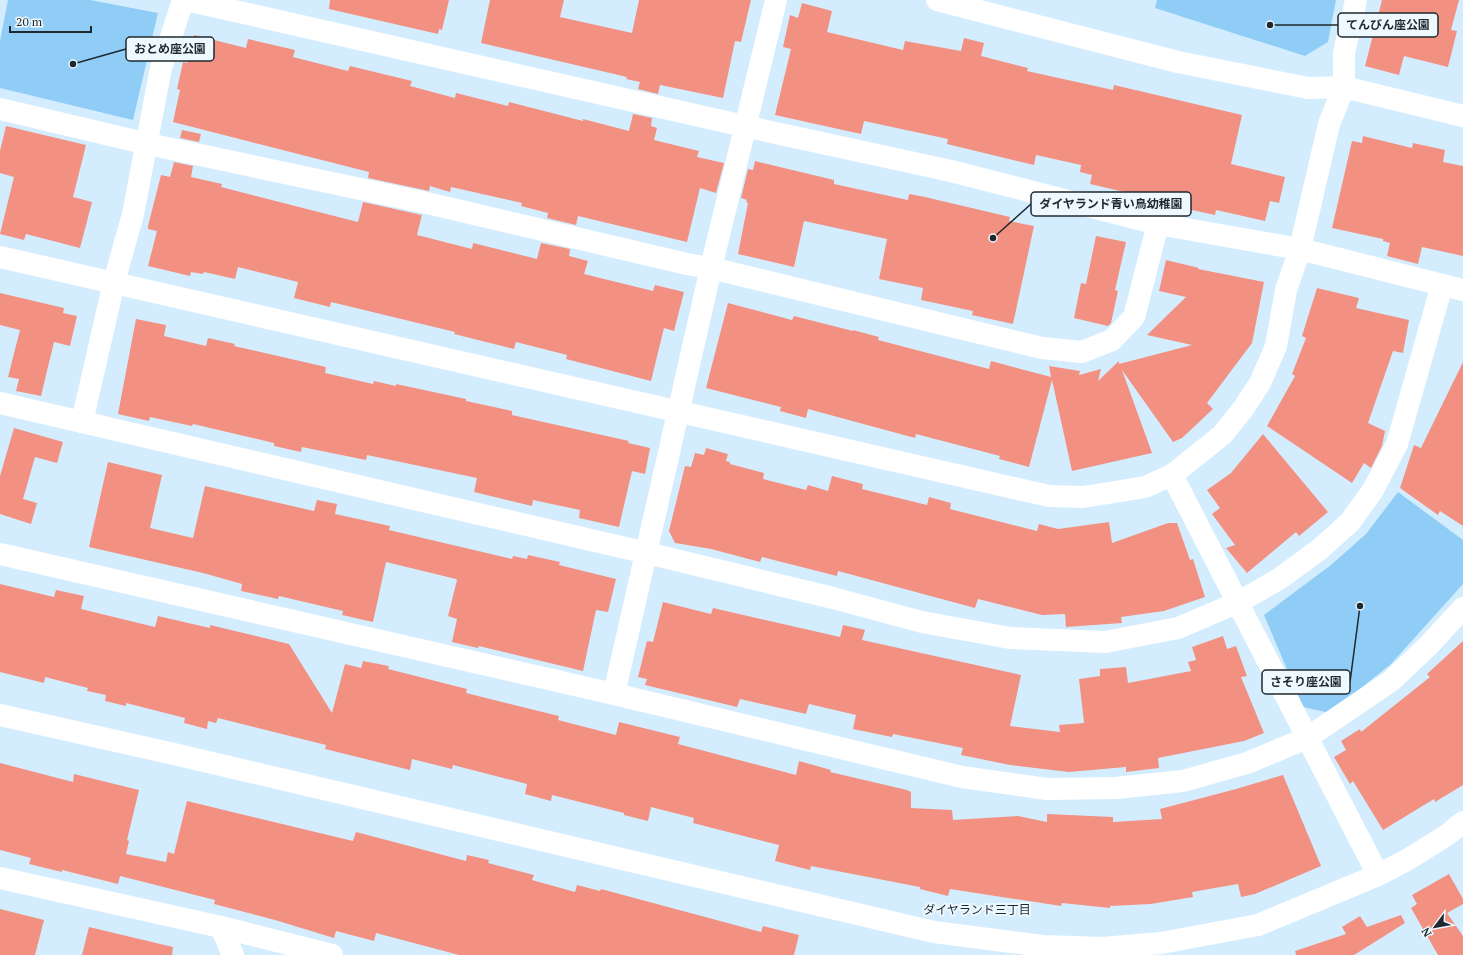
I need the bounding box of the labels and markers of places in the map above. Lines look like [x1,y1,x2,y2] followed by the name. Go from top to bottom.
[1338,13,1438,37] callout: てんびん座公園
[126,37,214,61] callout: おとめ座公園
[1031,192,1191,216] callout: ダイヤランド青い鳥幼稚園
[1262,670,1350,694] callout: さそり座公園

